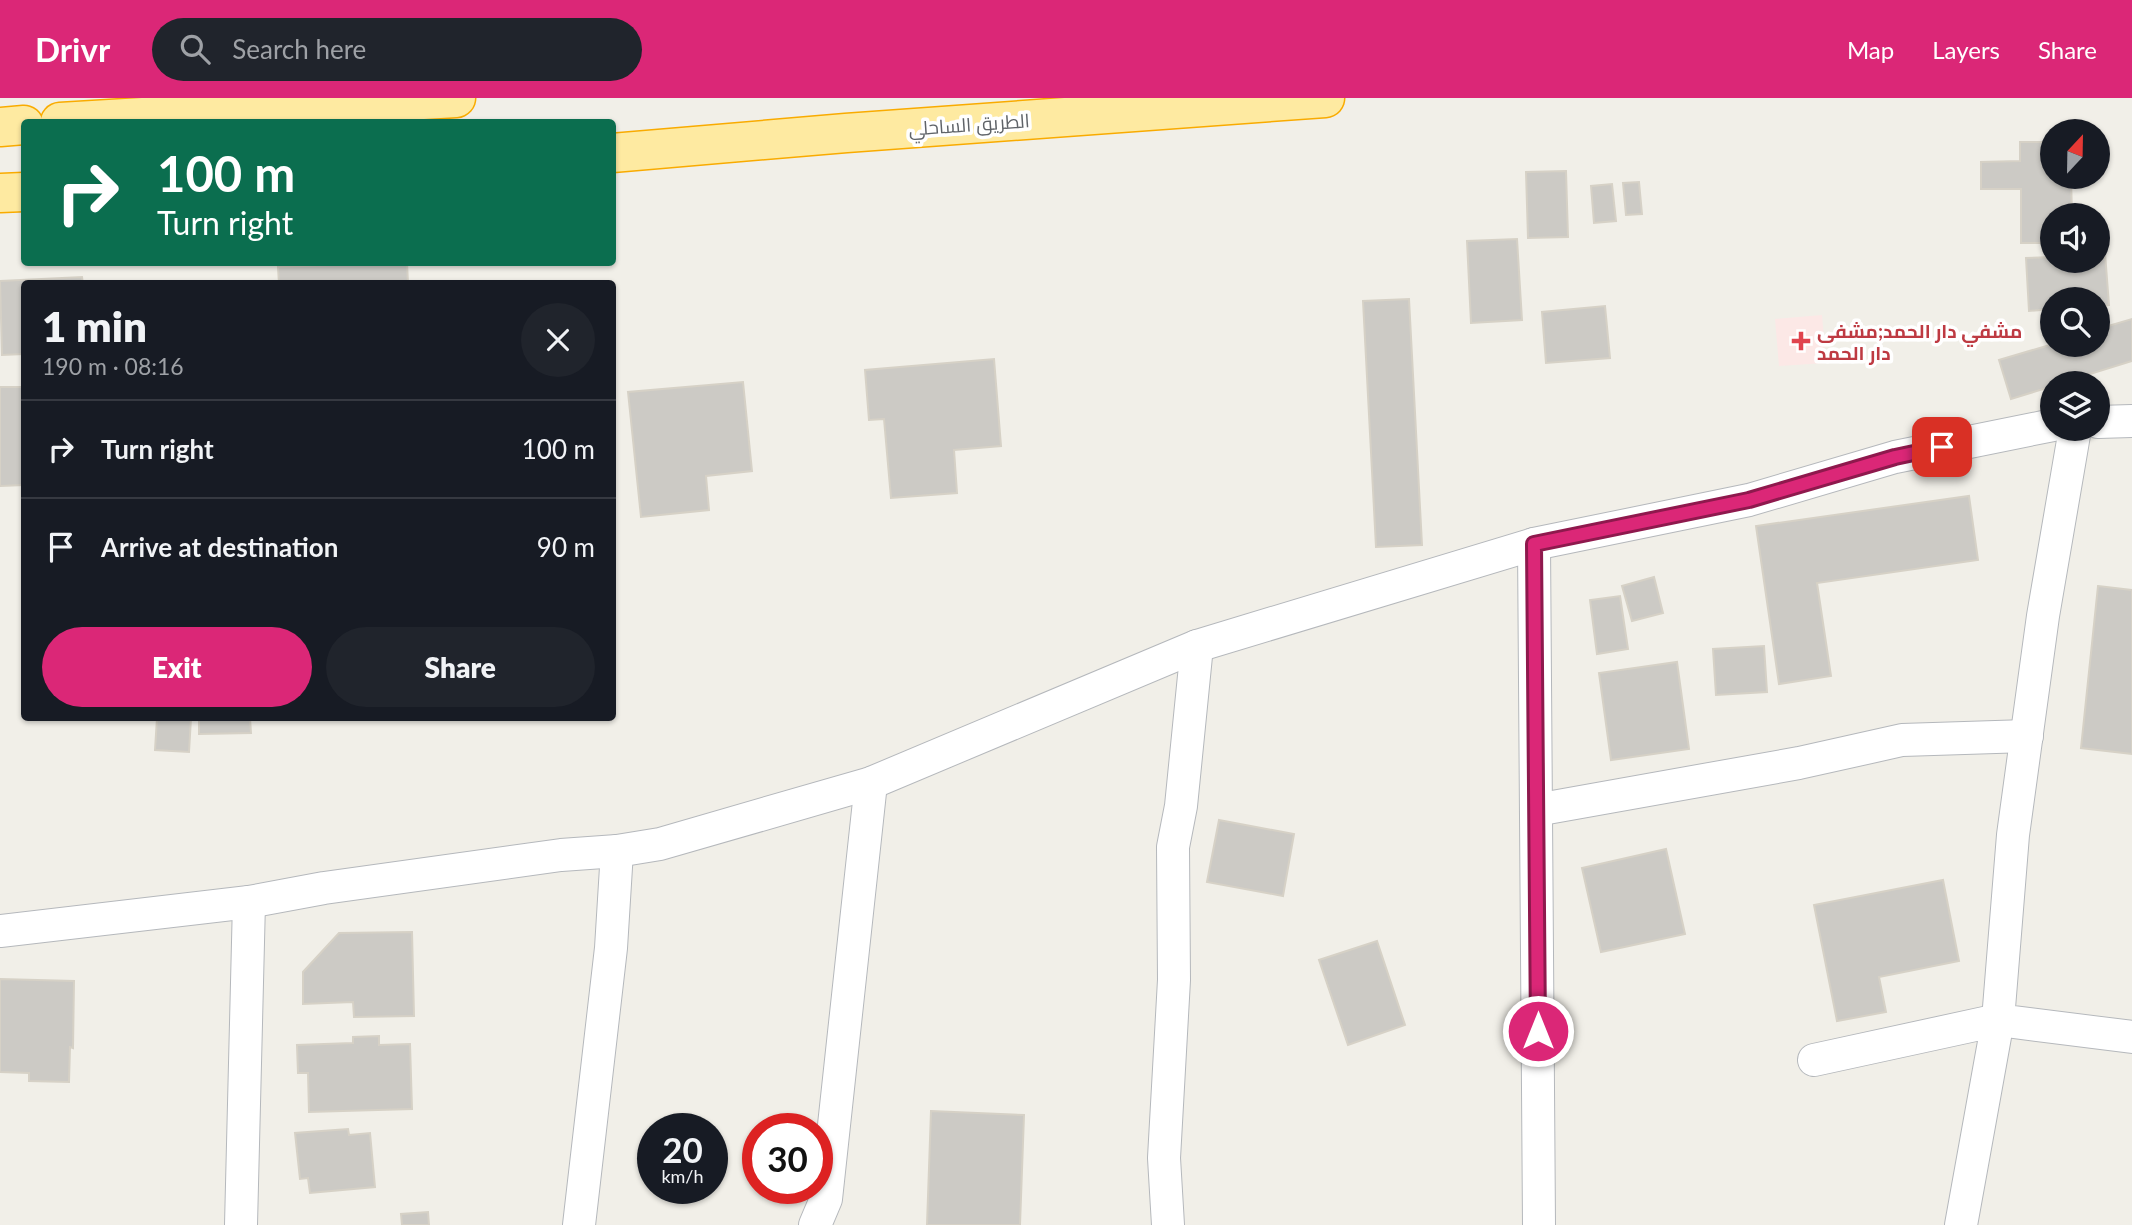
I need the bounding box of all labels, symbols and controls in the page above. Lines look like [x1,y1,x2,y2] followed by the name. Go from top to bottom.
[152,18,642,81] search box
[35,29,110,69] text: Drivr
[176,30,214,68] icon: search
[232,33,366,65] text: Search here
[1847,35,1894,64] text: Map
[1932,35,2000,64] text: Layers
[2038,35,2097,64] text: Share
[908,108,1031,144] street label: الطريق الساحلي
[2040,119,2110,189] north arrow
[2040,119,2110,441] map controls
[157,144,295,202] text: 100 m
[42,147,133,238] icon: right
[157,203,293,242] text: Turn right
[2040,203,2110,273] button: sound
[2040,287,2110,357] button: search
[42,301,147,351] text: 1 min
[521,303,595,377] button: close
[1817,319,2022,365] place label: مشفي دار الحمد;مشفى دار الحمد
[1791,331,1811,351] marker: مشفي دار الحمد;مشفى دار الحمد
[42,352,184,380] text: 190 m · 08:16
[2040,371,2110,441] button: layers
[1912,417,1972,477] pin
[1923,428,1961,466] icon: arrive
[42,430,80,468] icon: right
[101,433,214,465] text: Turn right
[522,433,595,465] text: 100 m
[42,528,80,566] icon: arrive
[101,531,338,563] text: Arrive at destination
[537,531,595,563] text: 90 m
[42,627,312,707] button: Exit
[326,627,595,707] button: Share
[1501,994,1575,1068] position arrow
[742,1113,833,1204] speed limit sign: 30
[662,1128,703,1170] text: 20
[661,1165,704,1187] text: km/h

